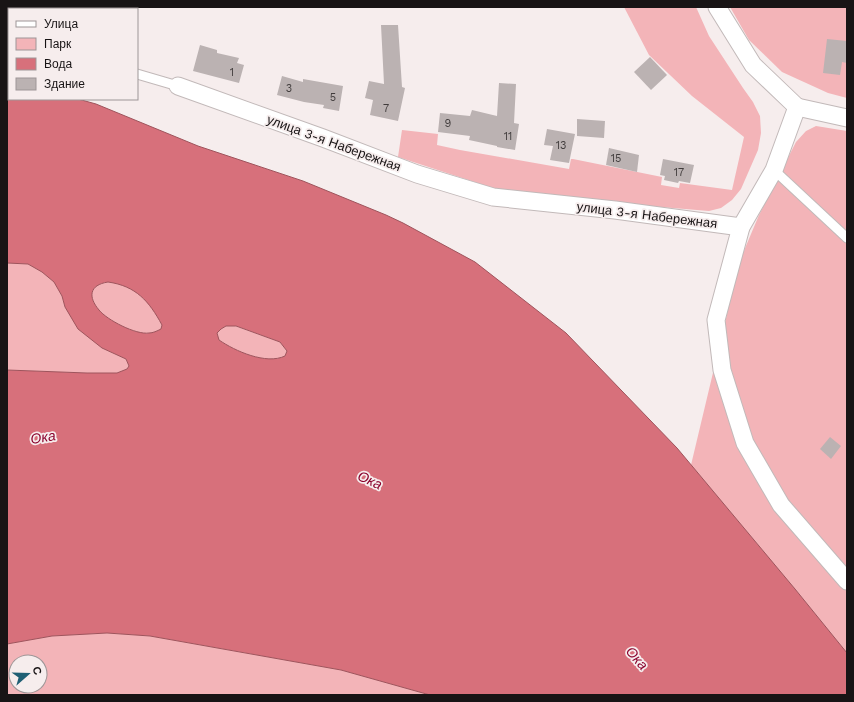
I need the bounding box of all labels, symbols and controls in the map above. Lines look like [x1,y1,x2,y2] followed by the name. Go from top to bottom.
[8,8,138,100] legend
[44,17,78,31] text: Улица
[44,37,72,51] text: Парк
[44,57,72,71] text: Вода
[230,66,234,79] house number: 1
[44,77,85,91] text: Здание
[286,82,292,95] house number: 3
[330,91,336,104] house number: 5
[383,102,389,115] house number: 7
[265,112,403,174] street label: улица 3-я Набережная
[445,117,452,130] house number: 9
[504,130,512,143] house number: 11
[556,139,566,152] house number: 13
[611,152,621,165] house number: 15
[674,166,684,179] house number: 17
[576,199,718,231] street label: улица 3-я Набережная
[29,427,57,447] water label: Ока
[355,467,385,493] water label: Ока
[623,643,651,673] water label: Ока
[8,654,48,694] north arrow
[29,665,44,677] text: С

